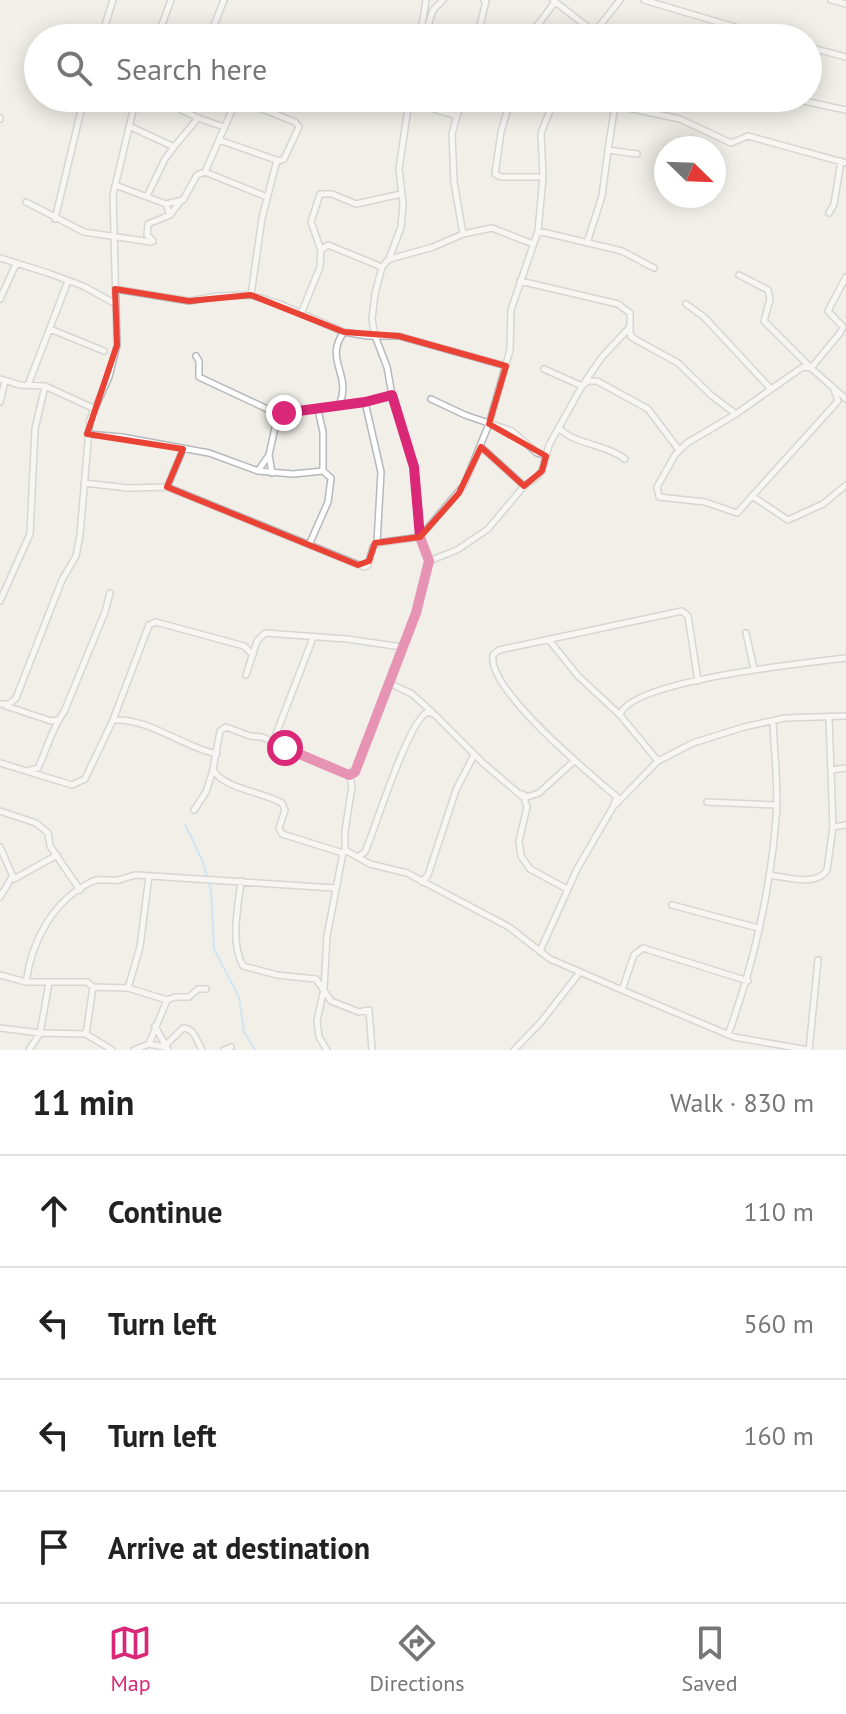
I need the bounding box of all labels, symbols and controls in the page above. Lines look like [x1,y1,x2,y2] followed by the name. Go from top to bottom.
[24,24,822,112] search box
[52,46,96,90] icon: search
[116,49,267,88] text: Search here
[654,136,726,208] north arrow
[266,395,302,431] route end
[267,730,303,766] route start
[32,1080,134,1124] text: 11 min
[670,1086,814,1119] text: Walk · 830 m
[32,1189,76,1233] icon: ahead
[108,1192,222,1231] text: Continue
[743,1195,814,1228] text: 110 m
[32,1301,76,1345] icon: left
[108,1304,216,1343] text: Turn left
[743,1307,814,1340] text: 560 m
[32,1413,76,1457] icon: left
[108,1416,216,1455] text: Turn left
[743,1419,814,1452] text: 160 m
[32,1525,76,1569] icon: arrive
[108,1528,370,1567] text: Arrive at destination
[108,1621,152,1697] tab: Map
[369,1621,465,1697] tab: Directions
[682,1621,737,1697] tab: Saved

